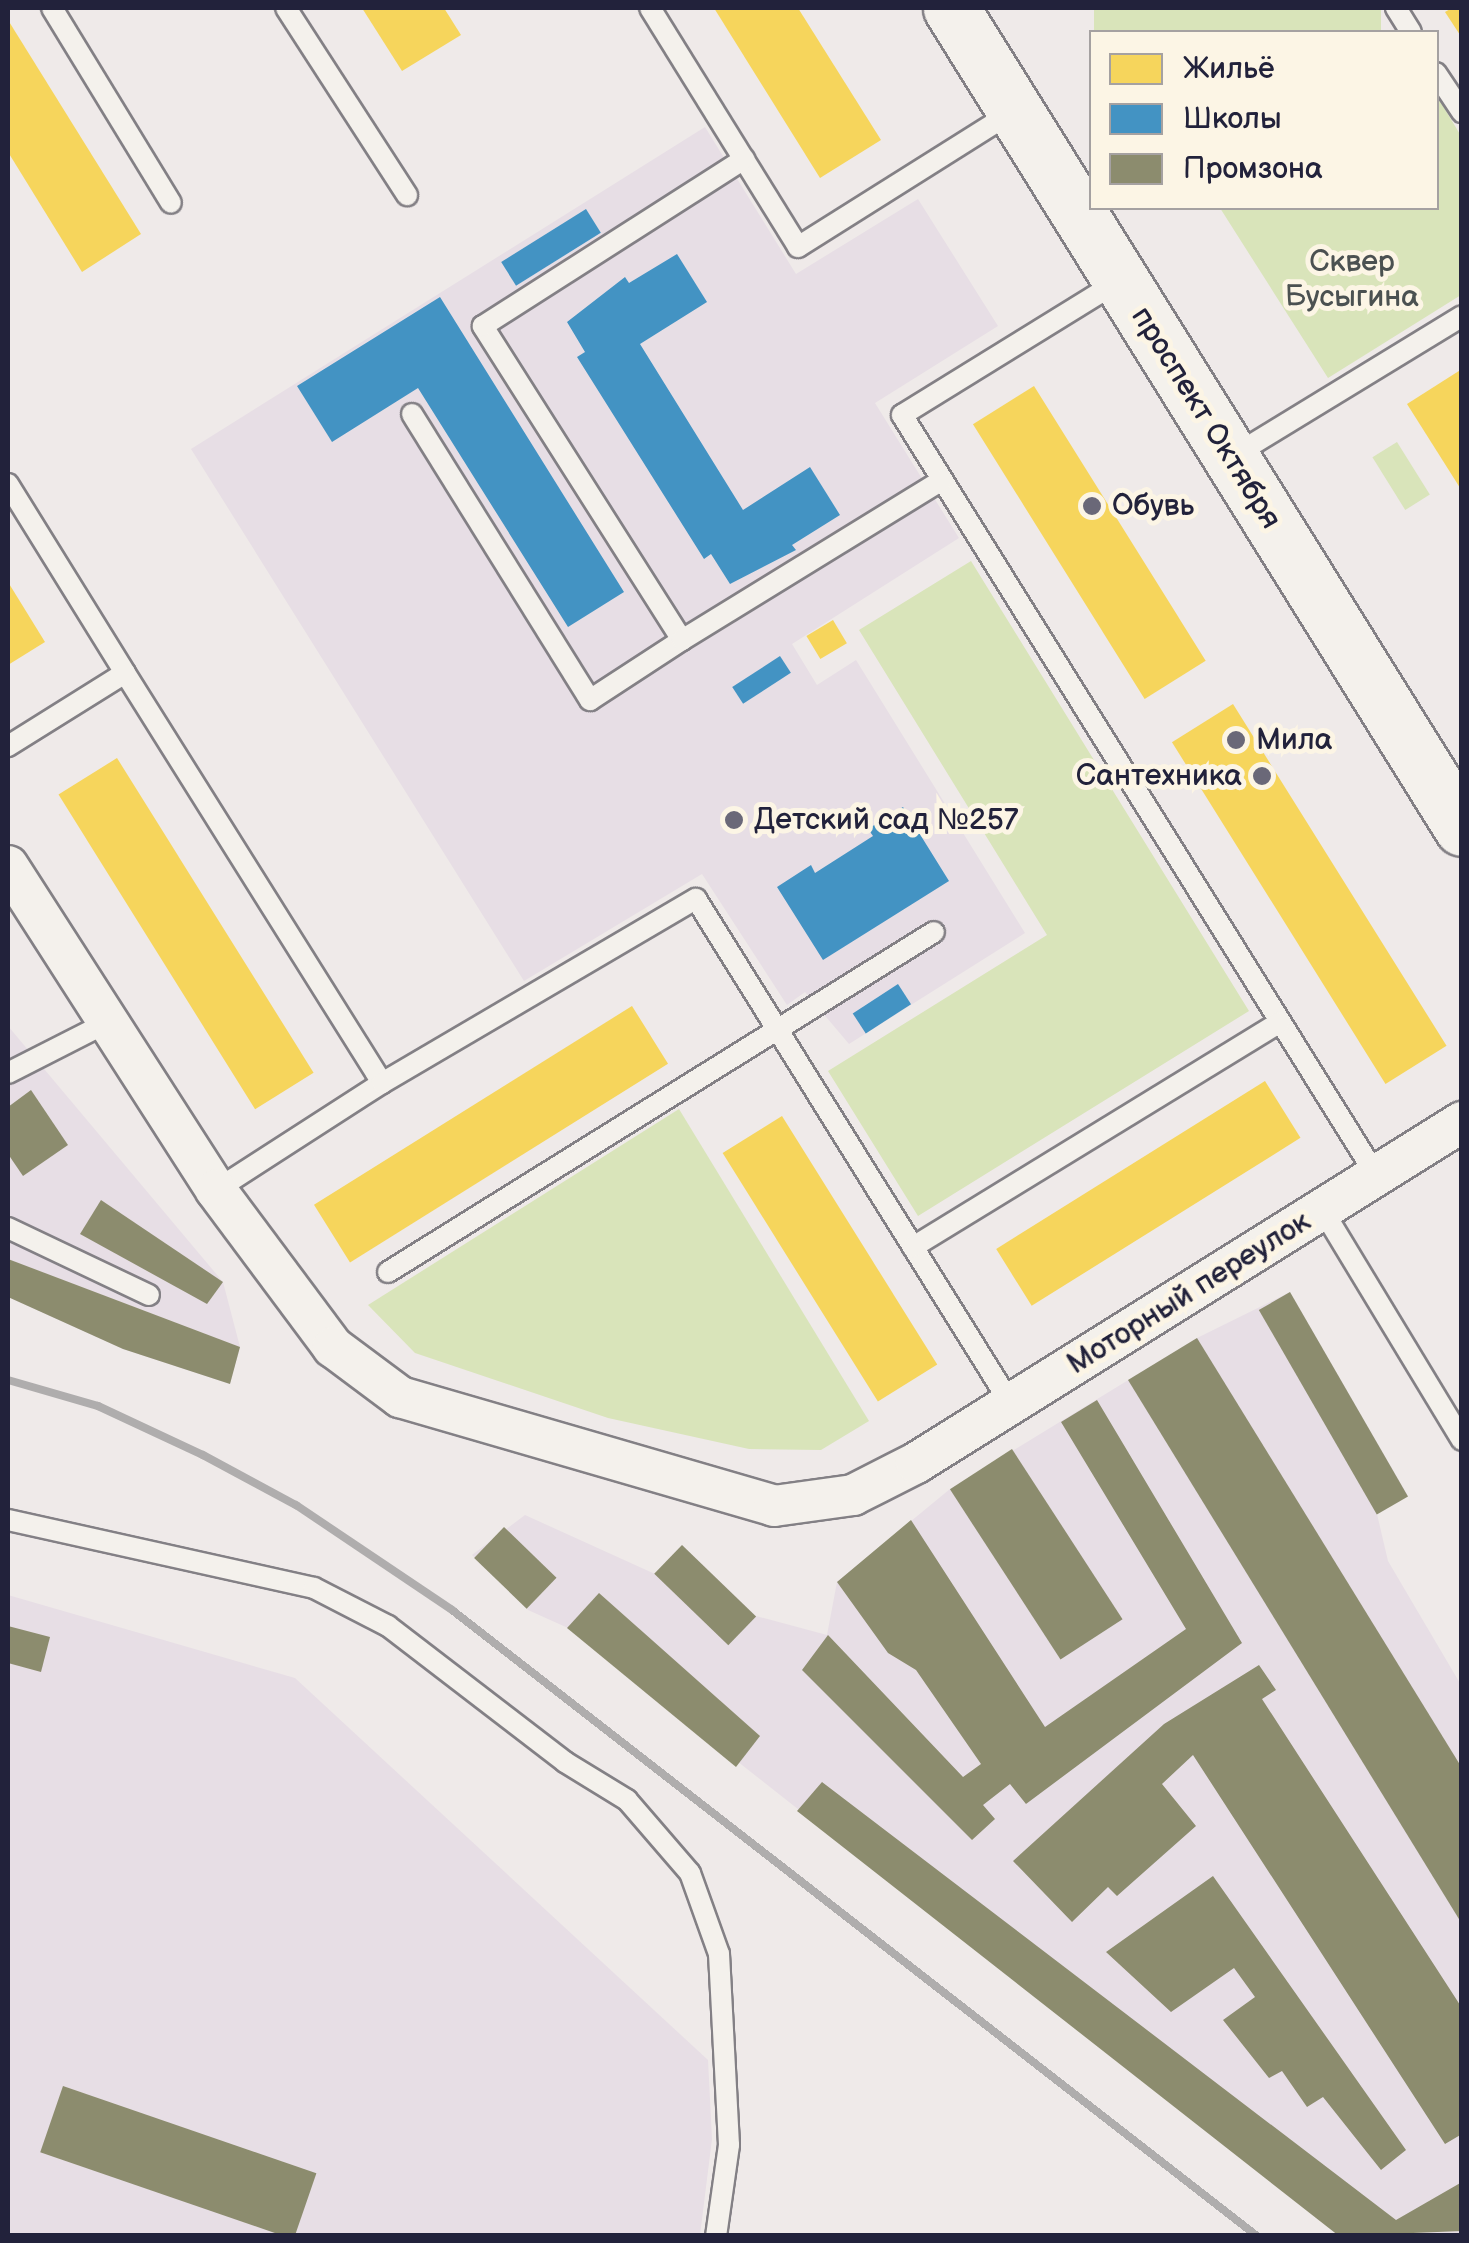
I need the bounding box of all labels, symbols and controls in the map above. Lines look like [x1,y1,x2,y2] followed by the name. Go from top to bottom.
[1089,30,1439,210] legend
[1183,51,1274,87] text: Жильё
[1183,101,1281,137] text: Школы
[1183,151,1323,187] text: Промзона
[1285,244,1419,314] park label: Сквер Бусыгина
[1123,300,1289,536] street label: проспект Октября
[1112,488,1194,524] place label: Обувь
[1081,495,1103,517] marker: Обувь
[1256,722,1333,758] place label: Мила
[1225,729,1247,751] marker: Мила
[1076,758,1242,794] place label: Сантехника
[1251,765,1273,787] marker: Сантехника
[754,802,1019,838] place label: Детский сад №257
[723,809,745,831] marker: Детский сад №257
[1061,1204,1317,1382] street label: Моторный переулок

